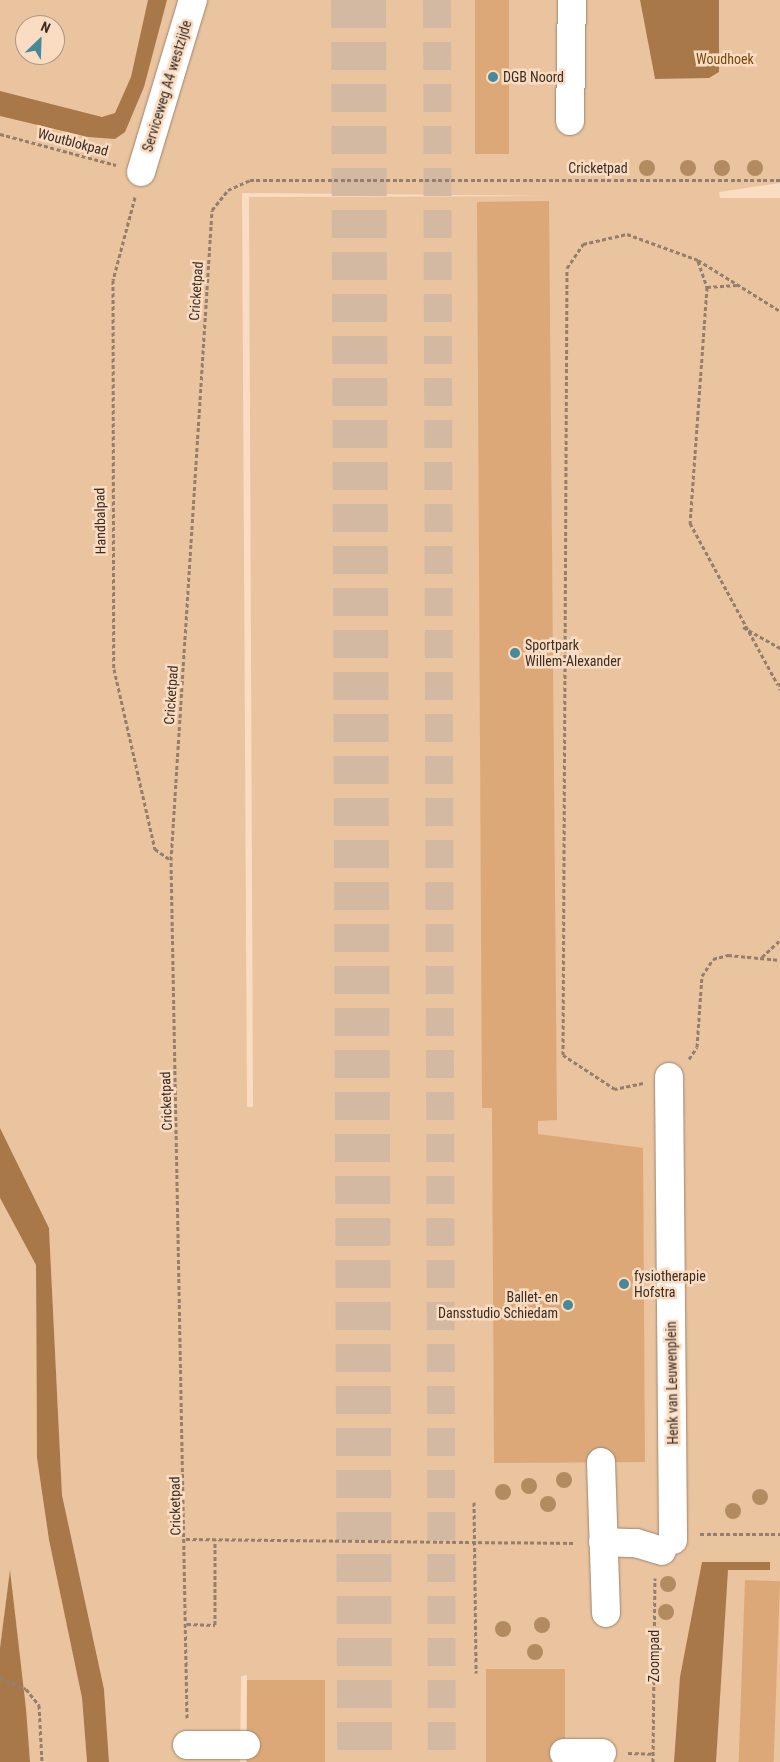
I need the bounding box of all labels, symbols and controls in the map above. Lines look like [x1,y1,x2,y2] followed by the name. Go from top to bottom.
[15,15,65,65] north arrow
[39,18,53,36] text: N
[139,18,195,154] street label: Serviceweg A4 westzijde
[696,51,754,67] park label: Woudhoek
[503,69,564,85] place label: DGB Noord
[487,71,499,83] marker: DGB Noord
[36,125,110,159] street label: Woutblokpad
[568,160,628,176] street label: Cricketpad
[186,261,206,321] street label: Cricketpad
[91,488,109,554] street label: Handbalpad
[525,637,621,670] place label: Sportpark Willem-Alexander
[509,647,521,659] marker: Sportpark Willem-Alexander
[161,665,181,725] street label: Cricketpad
[157,1071,175,1131] street label: Cricketpad
[634,1268,706,1300] place label: fysiotherapie Hofstra
[618,1278,630,1290] marker: fysiotherapie Hofstra
[438,1289,558,1321] place label: Ballet- en Dansstudio Schiedam
[562,1299,574,1311] marker: Ballet- en Dansstudio Schiedam
[663,1321,681,1445] street label: Henk van Leuwenplein
[166,1476,184,1536] street label: Cricketpad
[646,1630,662,1682] street label: Zoompad

